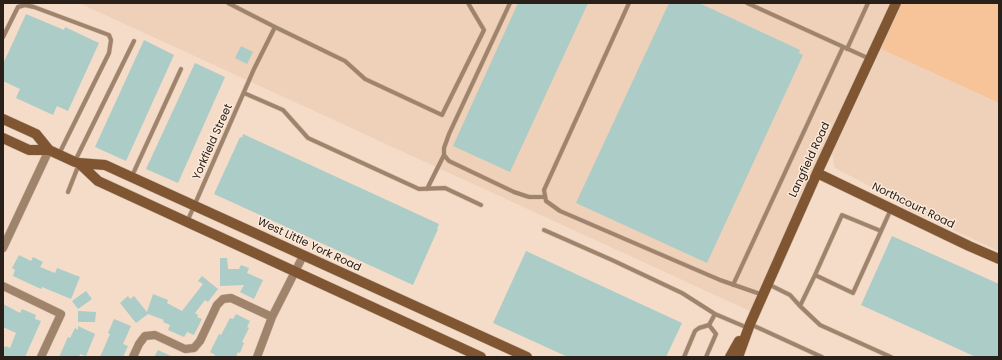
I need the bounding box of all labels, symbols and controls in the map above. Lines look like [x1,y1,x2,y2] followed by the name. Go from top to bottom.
[190,102,236,182] street label: Yorkfield Street
[787,120,833,200] street label: Langfield Road
[870,180,956,232] street label: Northcourt Road
[255,215,363,275] street label: West Little York Road

